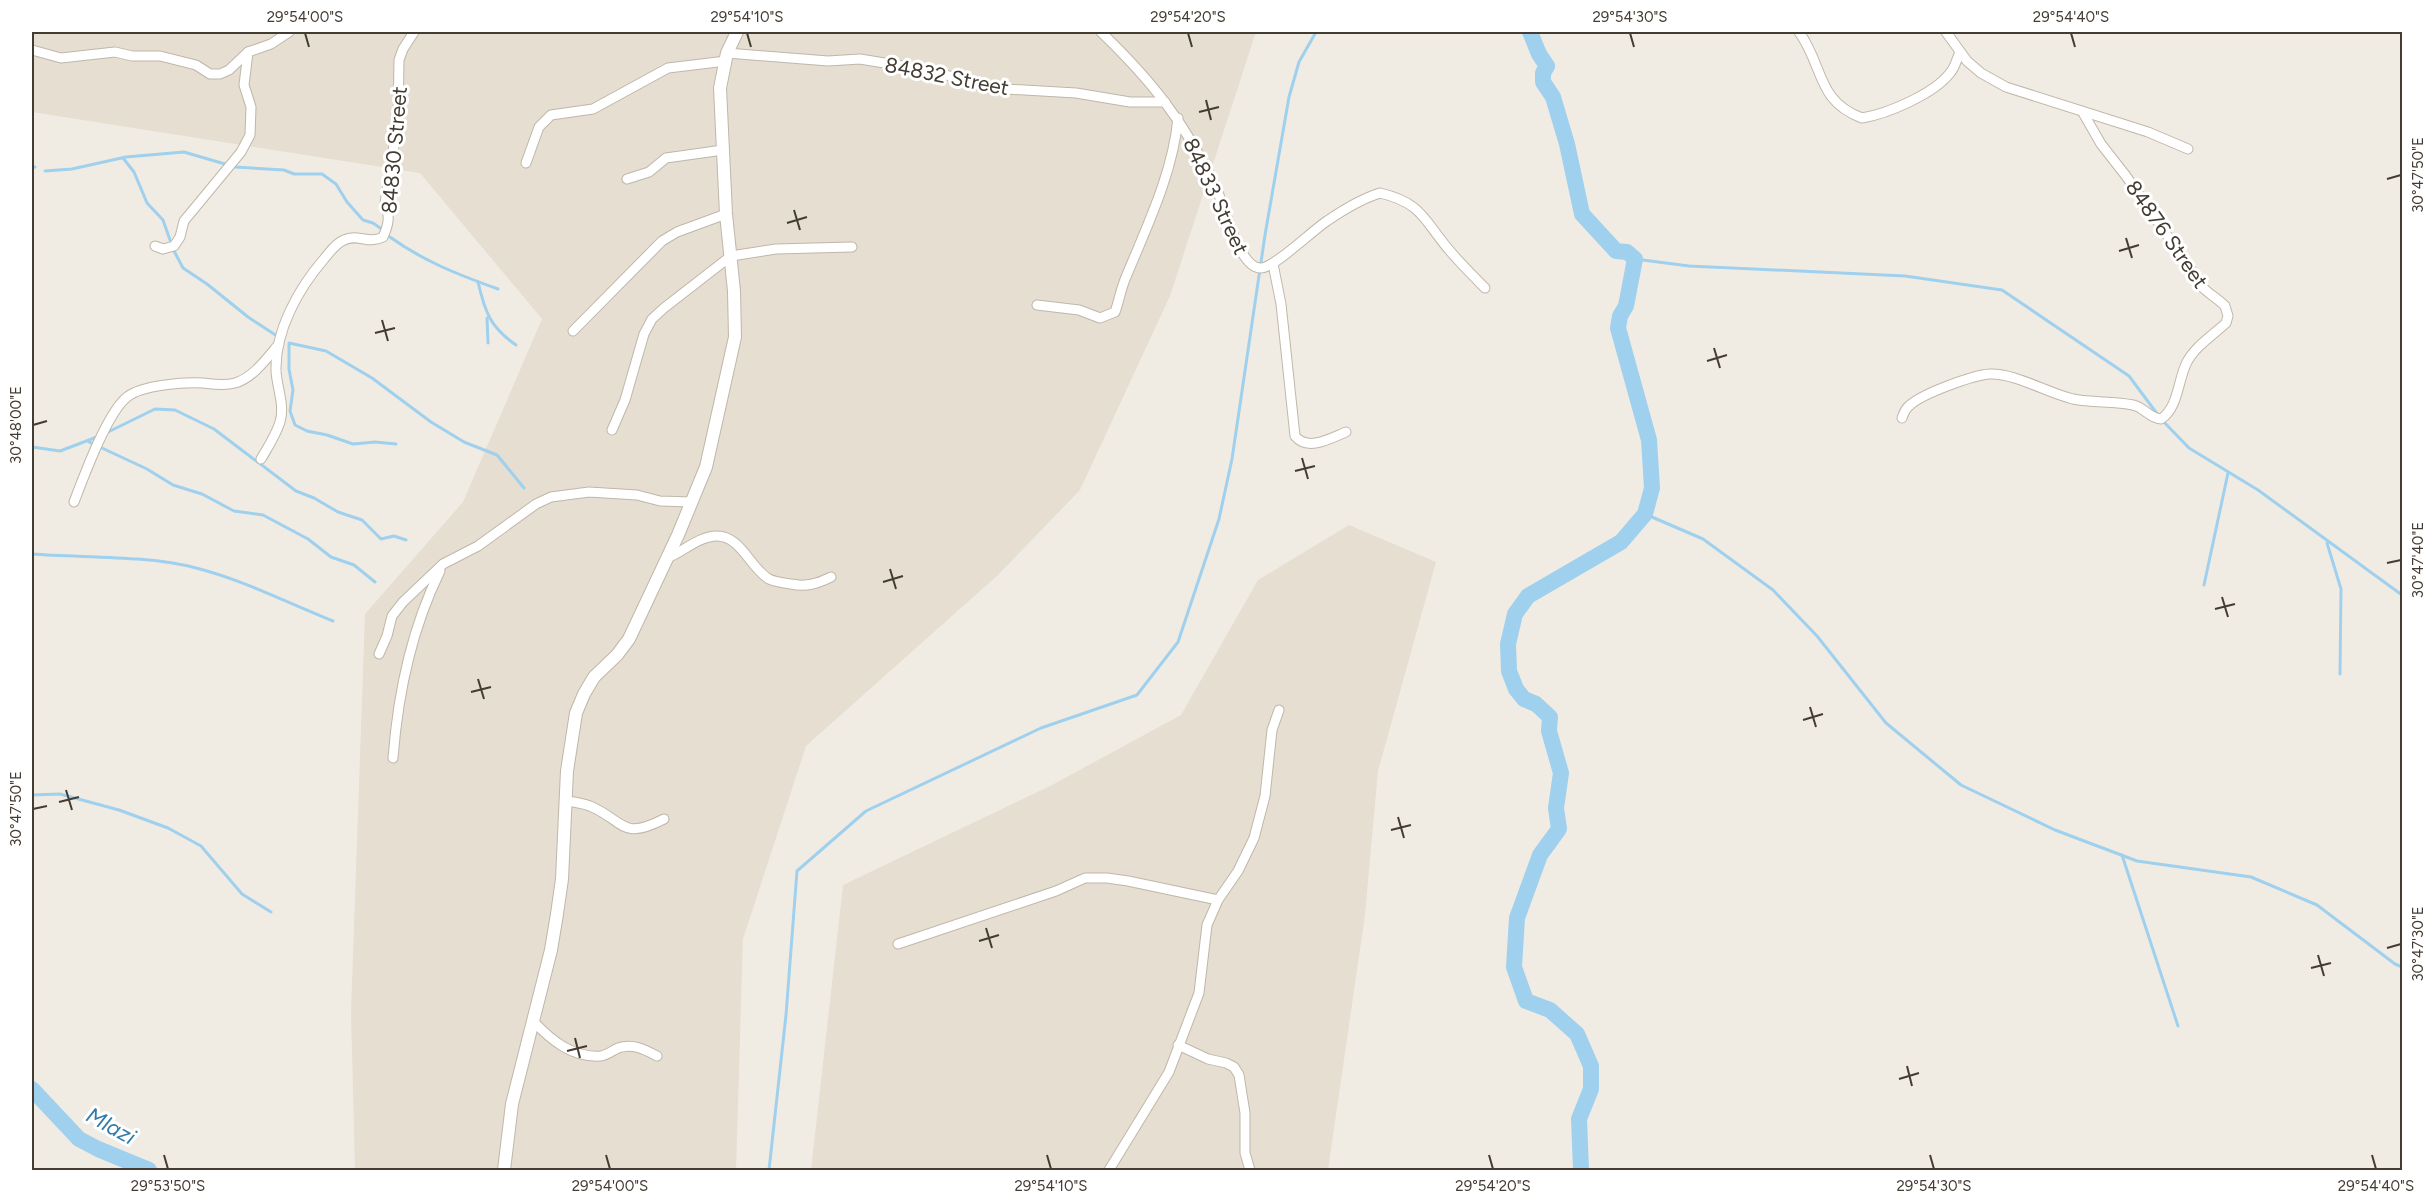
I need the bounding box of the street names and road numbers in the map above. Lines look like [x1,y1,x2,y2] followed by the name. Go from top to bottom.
[883,52,1011,100] street label: 84832 Street
[376,85,412,215] street label: 84830 Street
[1178,134,1254,258] street label: 84833 Street
[2121,175,2213,293] street label: 84876 Street

